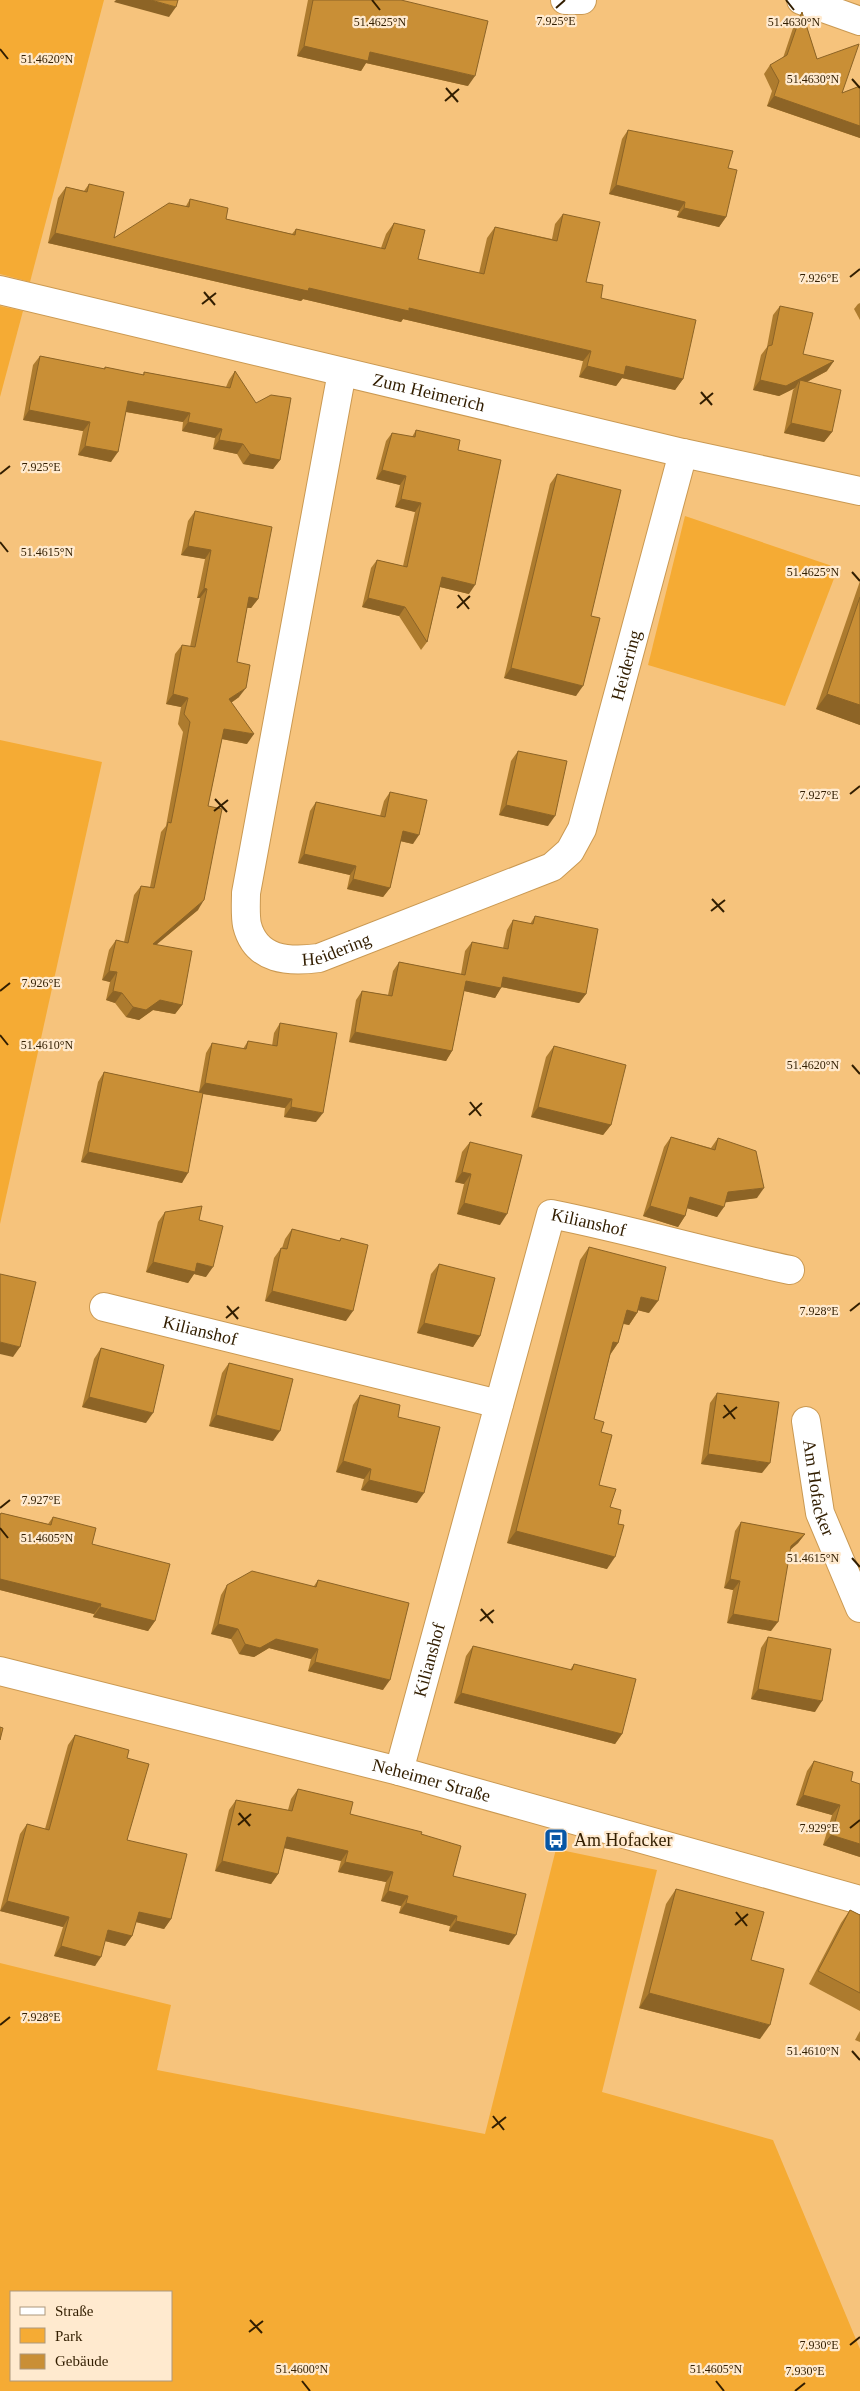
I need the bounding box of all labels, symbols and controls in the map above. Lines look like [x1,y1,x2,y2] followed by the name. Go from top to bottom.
[536,14,576,28] text: 7.925°E
[354,15,407,29] text: 51.4625°N
[768,15,821,29] text: 51.4630°N
[21,52,74,66] text: 51.4620°N
[787,72,840,86] text: 51.4630°N
[799,271,839,285] text: 7.926°E
[371,369,487,415] street label: Zum Heimerich
[21,460,61,474] text: 7.925°E
[21,545,74,559] text: 51.4615°N
[787,565,840,579] text: 51.4625°N
[607,628,645,703] street label: Heidering
[799,788,839,802] text: 7.927°E
[301,929,374,970] street label: Heidering
[21,976,61,990] text: 7.926°E
[21,1038,74,1052] text: 51.4610°N
[787,1058,840,1072] text: 51.4620°N
[550,1204,628,1240] street label: Kilianshof
[799,1304,839,1318] text: 7.928°E
[161,1312,239,1349] street label: Kilianshof
[799,1438,839,1539] street label: Am Hofacker
[21,1493,61,1507] text: 7.927°E
[21,1531,74,1545] text: 51.4605°N
[787,1551,840,1565] text: 51.4615°N
[410,1621,449,1699] street label: Kilianshof
[370,1755,493,1806] street label: Neheimer Straße
[799,1821,839,1835] text: 7.929°E
[543,1827,569,1853] bus stop icon: Am Hofacker
[574,1830,672,1850] place label: Am Hofacker
[21,2010,61,2024] text: 7.928°E
[787,2044,840,2058] text: 51.4610°N
[10,2291,172,2381] legend
[55,2303,94,2319] text: Straße
[55,2328,83,2344] text: Park
[799,2338,839,2352] text: 7.930°E
[55,2353,109,2369] text: Gebäude
[276,2362,329,2376] text: 51.4600°N
[690,2362,743,2376] text: 51.4605°N
[785,2364,825,2378] text: 7.930°E

